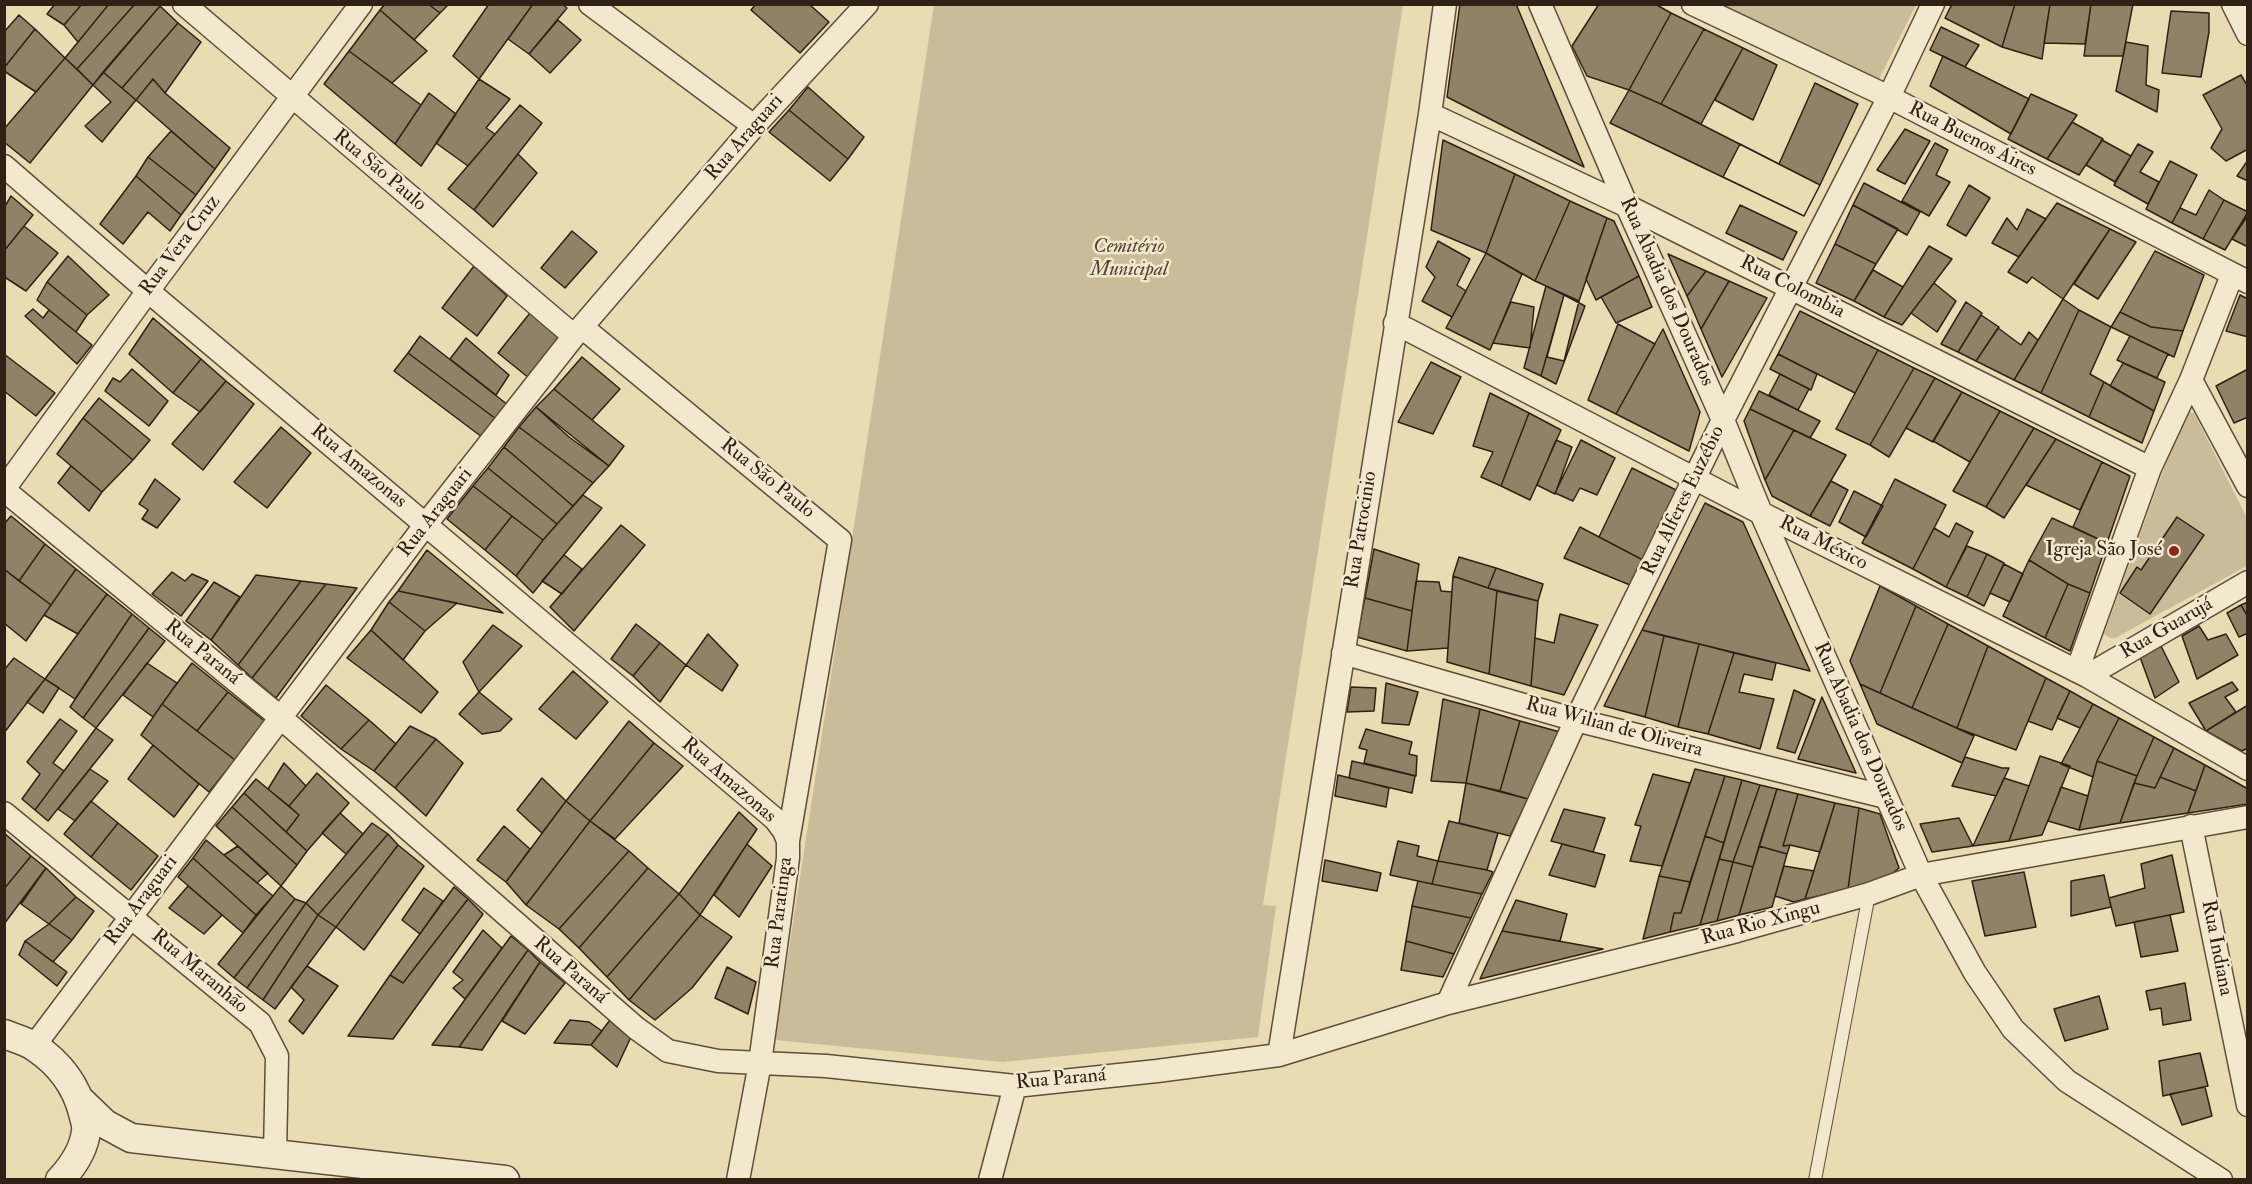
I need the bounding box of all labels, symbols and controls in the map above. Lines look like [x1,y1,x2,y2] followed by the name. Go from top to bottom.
[701,90,789,186] street label: Rua Araguari
[1904,97,2040,183] street label: Rua Buenos Aires
[327,125,431,217] street label: Rua São Paulo
[135,191,227,301] street label: Rua Vera Cruz
[1614,194,1718,390] street label: Rua Abadia dos Dourados
[1090,236,1168,283] park label: Cemitério Municipal
[1736,251,1848,325] street label: Rua Colombia
[305,420,411,514] street label: Rua Amazonas
[1637,422,1731,580] street label: Rua Alferes Euzébio
[715,434,819,524] street label: Rua São Paulo
[394,464,478,562] street label: Rua Araguari
[1341,470,1383,590] street label: Rua Patrocinio
[1775,512,1871,576] street label: Rua México
[2046,539,2162,563] place label: Igreja São José
[2167,544,2181,558] marker: Igreja São José
[2116,593,2218,665] street label: Rua Guarujá
[159,615,245,691] street label: Rua Paraná
[1808,639,1912,835] street label: Rua Abadia dos Dourados
[1523,693,1705,763] street label: Rua Wilian de Oliveira
[676,733,780,829] street label: Rua Amazonas
[100,851,184,951] street label: Rua Araguari
[761,856,799,970] street label: Rua Paratinga
[1699,897,1823,951] street label: Rua Rio Xingu
[2195,898,2237,998] street label: Rua Indiana
[146,925,252,1019] street label: Rua Maranhão
[528,932,612,1010] street label: Rua Paraná
[1015,1064,1107,1096] street label: Rua Paraná

